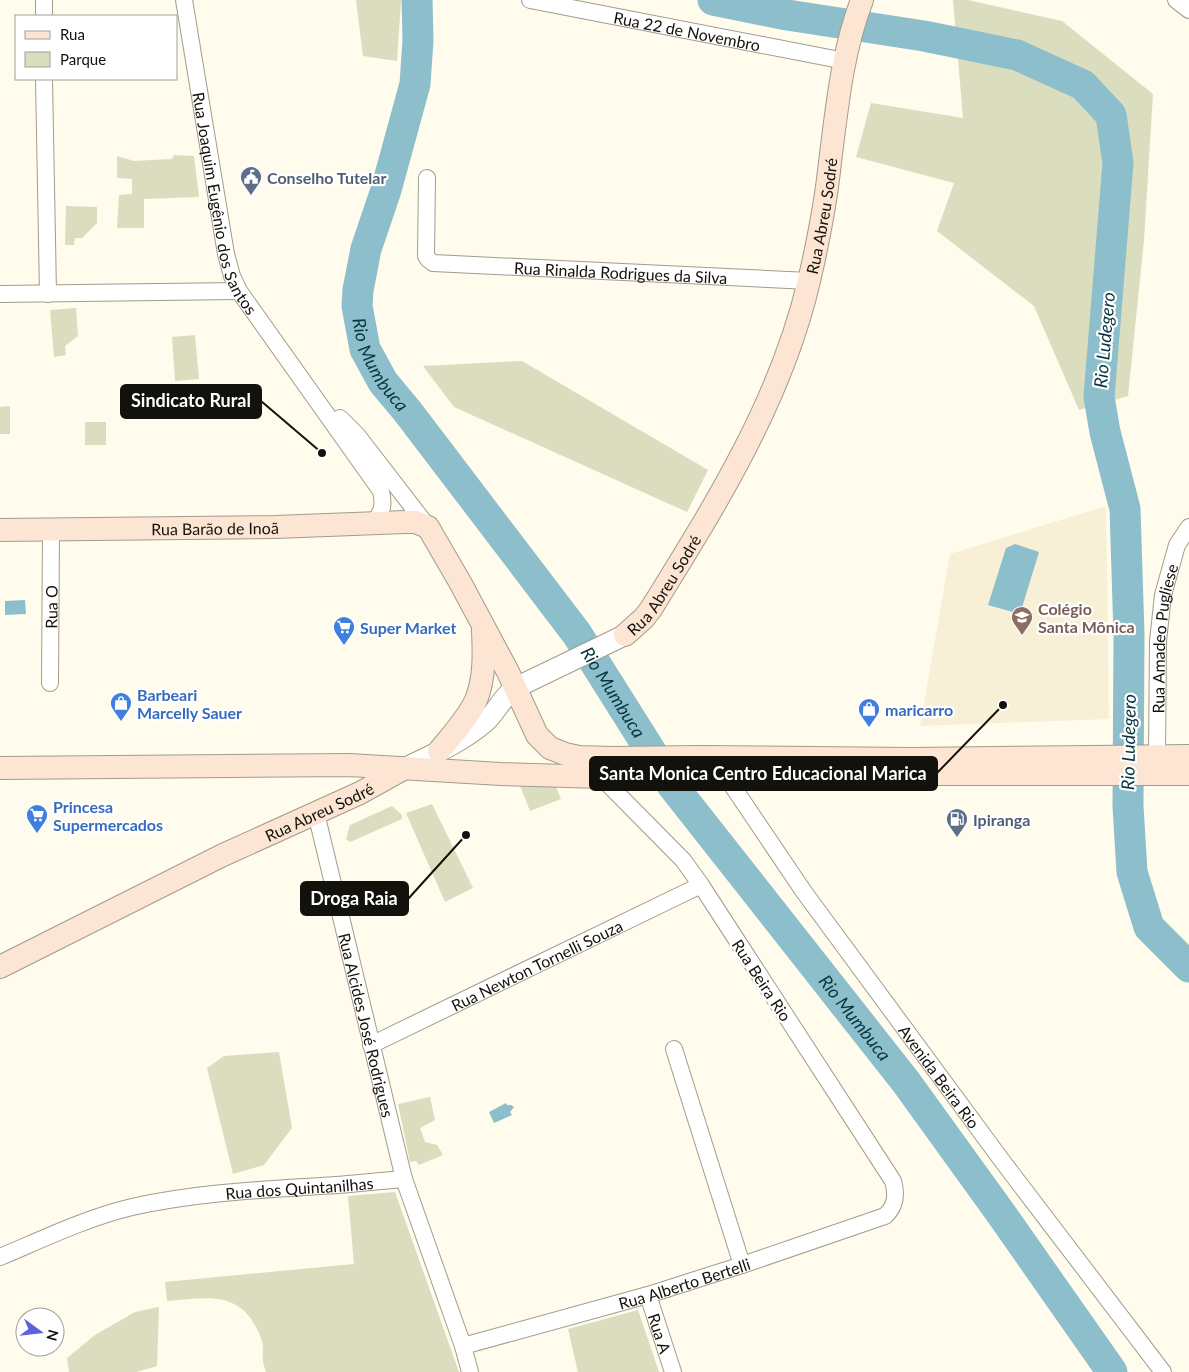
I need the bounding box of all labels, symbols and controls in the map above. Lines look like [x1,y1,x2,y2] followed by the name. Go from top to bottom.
[612,7,762,54] street label: Rua 22 de Novembro
[15,15,178,80] legend
[60,25,85,43] text: Rua
[60,50,106,68] text: Parque
[190,91,262,318] street label: Rua Joaquim Eugênio dos Santos
[801,157,840,276] street label: Rua Abreu Sodré
[239,165,263,196] public building icon: Conselho Tutelar
[267,168,386,187] place label: Conselho Tutelar
[514,257,728,287] street label: Rua Rinalda Rodrigues da Silva
[1089,291,1119,389] water label: Rio Ludegero
[348,316,413,415] water label: Rio Mumbuca
[121,385,261,418] callout: Sindicato Rural
[131,389,251,411] text: Sindicato Rural
[151,517,279,538] street label: Rua Barão de Inoã
[623,531,704,639] street label: Rua Abreu Sodré
[1148,561,1181,714] street label: Rua Amadeo Pugliese
[41,585,60,629] street label: Rua O
[1038,599,1135,636] place label: Colégio Santa Mônica
[1010,605,1034,636] school or university icon: Colégio Santa Mônica
[332,615,356,646] supermarket icon: Super Market
[360,618,456,637] place label: Super Market
[577,642,650,742] water label: Rio Mumbuca
[137,685,242,722] place label: Barbeari Marcelly Sauer
[109,691,133,722] shop icon: Barbeari Marcelly Sauer
[1116,694,1140,790] water label: Rio Ludegero
[857,697,881,728] shop icon: maricarro
[885,700,953,719] place label: maricarro
[590,757,937,790] callout: Santa Monica Centro Educacional Marica
[599,762,927,784] text: Santa Monica Centro Educacional Marica
[262,778,377,844] street label: Rua Abreu Sodré
[53,797,163,834] place label: Princesa Supermercados
[25,803,49,834] supermarket icon: Princesa Supermercados
[945,807,969,838] fuel station icon: Ipiranga
[973,810,1030,829] place label: Ipiranga
[301,882,408,915] callout: Droga Raia
[310,887,398,909] text: Droga Raia
[448,915,625,1014] street label: Rua Newton Tornelli Souza
[336,931,398,1119] street label: Rua Alcides José Rodrigues
[729,936,795,1024] street label: Rua Beira Rio
[815,970,896,1065] water label: Rio Mumbuca
[895,1021,984,1132] street label: Avenida Beira Rio
[225,1172,374,1202] street label: Rua dos Quintanilhas
[616,1253,753,1312] street label: Rua Alberto Bertelli
[15,1307,65,1357] north arrow
[645,1311,676,1356] street label: Rua A
[43,1328,63,1343] text: N

